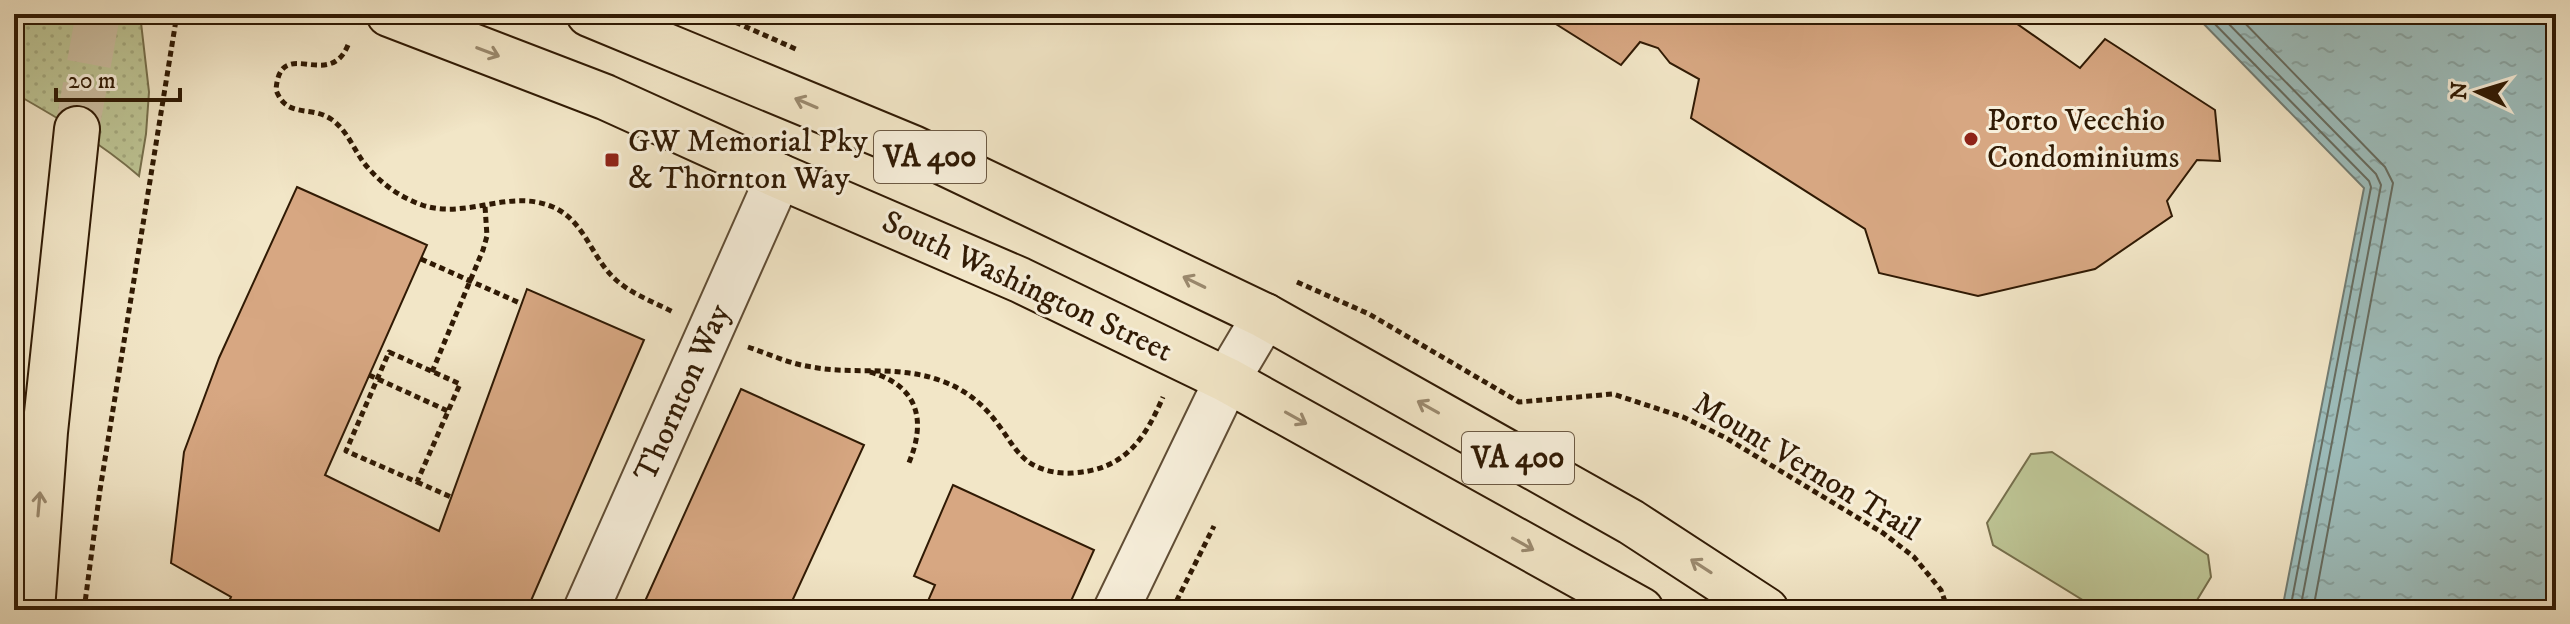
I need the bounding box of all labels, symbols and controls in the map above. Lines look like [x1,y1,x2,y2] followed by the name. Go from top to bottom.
[475,46,500,60] one-way arrow
[56,52,180,102] scale bar
[2438,52,2518,132] north arrow
[68,66,116,96] text: 20 m
[2445,81,2474,101] text: N
[794,94,819,109] one-way arrow
[1987,101,2179,178] place label: Porto Vecchio Condominiums
[628,122,869,199] place label: GW Memorial Pky & Thornton Way
[1962,130,1980,148] marker: Porto Vecchio Condominiums
[874,131,986,183] road number: VA 400
[603,151,621,169] marker: GW Memorial Pky & Thornton Way
[875,202,1179,372] street label: South Washington Street
[1183,274,1207,289] one-way arrow
[626,297,740,488] street label: Thornton Way
[1685,384,1927,551] street label: Mount Vernon Trail
[1417,399,1441,414] one-way arrow
[1283,411,1307,426] one-way arrow
[1462,432,1574,484] road number: VA 400
[32,491,47,518] one-way arrow
[1511,536,1534,552] one-way arrow
[1691,558,1713,575] one-way arrow

